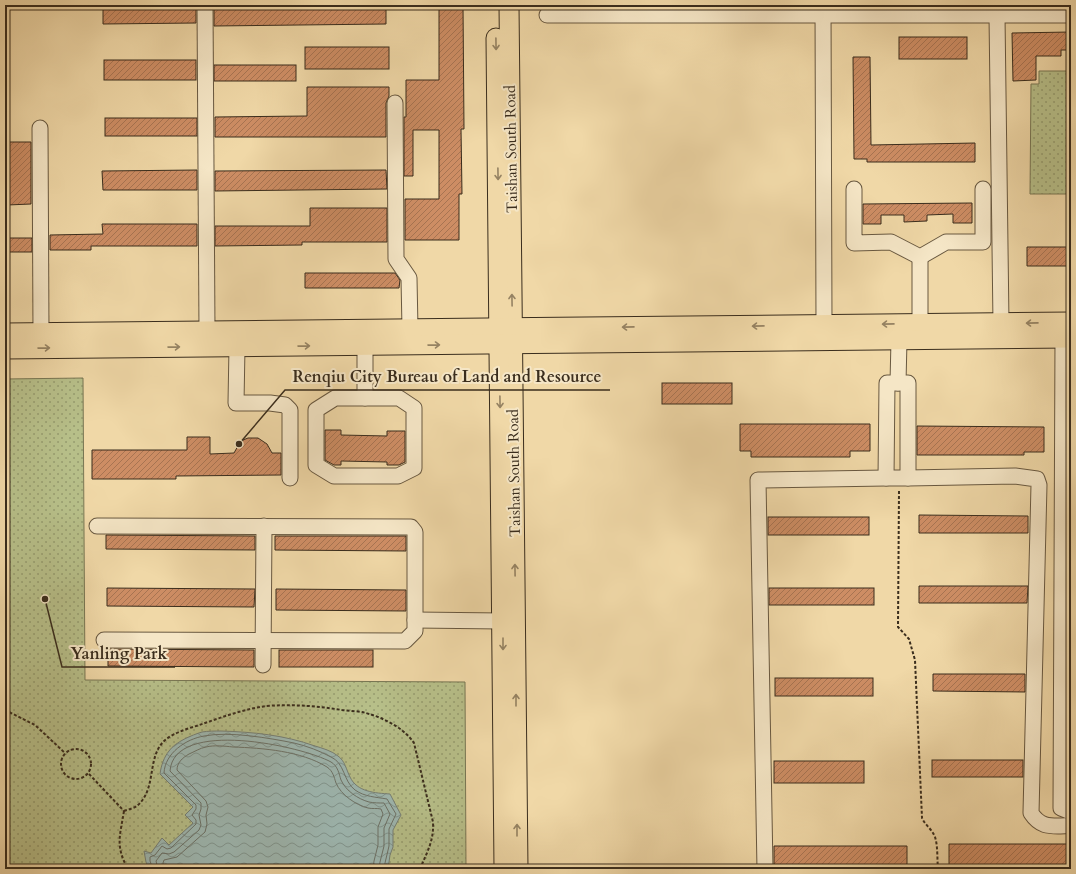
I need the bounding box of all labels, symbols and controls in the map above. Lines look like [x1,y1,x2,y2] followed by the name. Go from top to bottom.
[492,37,500,50] one-way arrow
[500,85,522,213] street label: Taishan South Road
[494,167,502,180] one-way arrow
[508,294,516,307] one-way arrow
[1026,319,1039,327] one-way arrow
[882,320,895,328] one-way arrow
[752,322,765,329] one-way arrow
[622,323,635,331] one-way arrow
[427,341,440,349] one-way arrow
[297,342,310,350] one-way arrow
[167,343,180,351] one-way arrow
[37,344,50,352] one-way arrow
[285,362,610,390] callout: Renqiu City Bureau of Land and Resource
[293,366,601,388] text: Renqiu City Bureau of Land and Resource
[496,395,504,408] one-way arrow
[503,409,525,537] street label: Taishan South Road
[511,564,519,577] one-way arrow
[499,637,506,650] one-way arrow
[62,639,175,667] callout: Yanling Park
[71,643,167,665] text: Yanling Park
[512,694,520,707] one-way arrow
[514,824,521,837] one-way arrow

